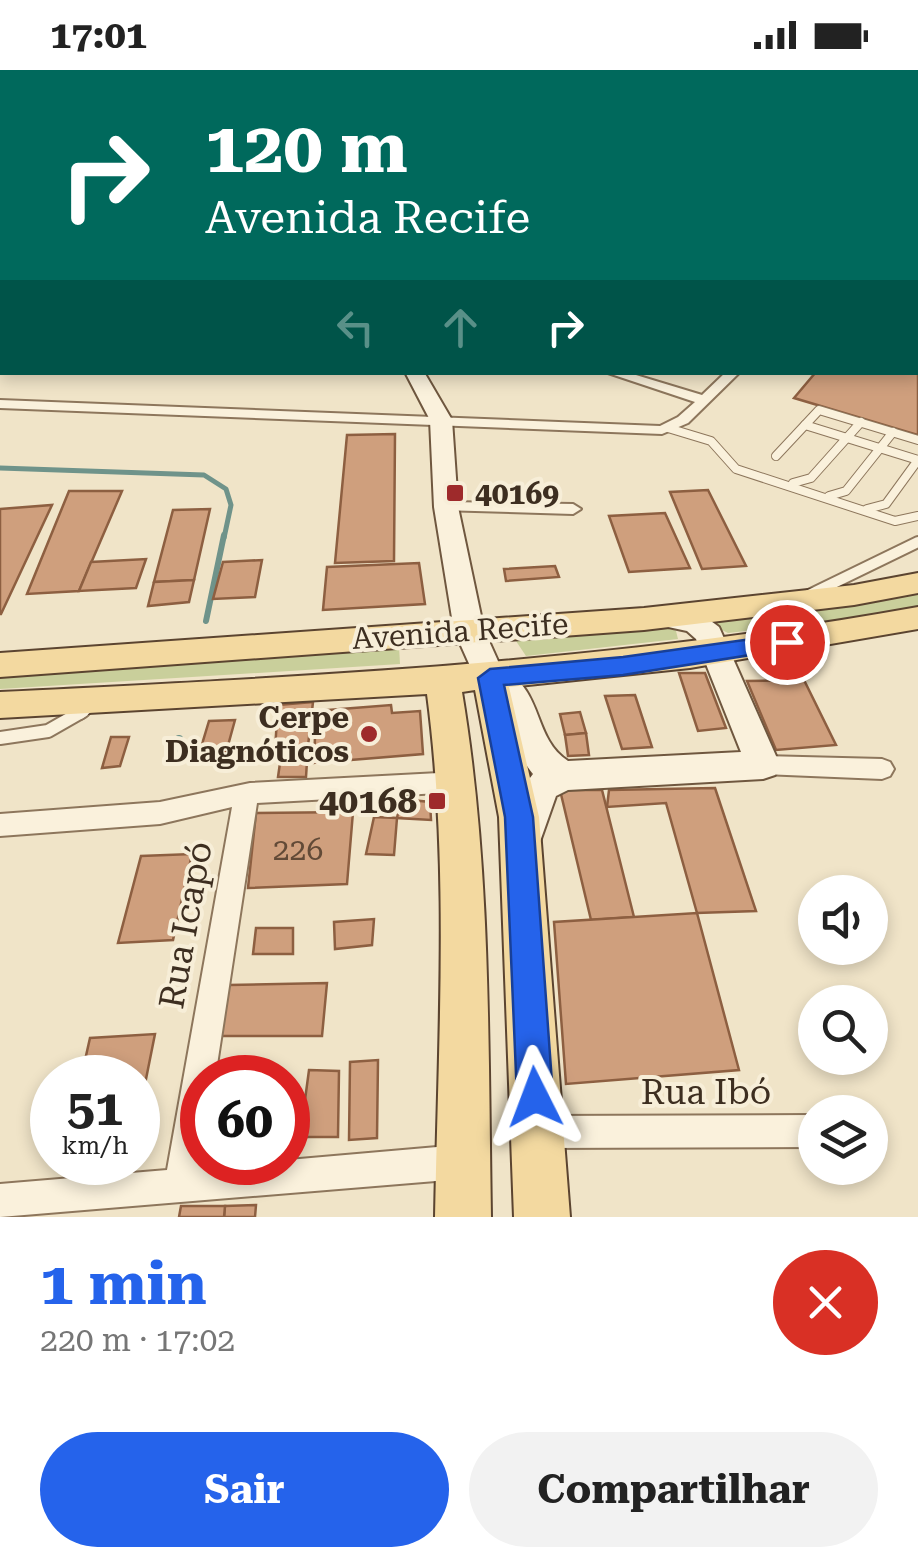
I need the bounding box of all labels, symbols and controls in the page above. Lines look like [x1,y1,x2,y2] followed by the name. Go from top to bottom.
[50,13,147,57] text: 17:01
[205,107,408,189] text: 120 m
[40,110,170,240] icon: right
[205,191,530,244] text: Avenida Recife
[328,300,383,355] icon: left
[433,300,488,355] icon: ahead
[538,300,593,355] icon: right
[475,476,559,511] place label: 40169
[444,482,466,504] marker: 40169
[745,600,830,685] pin
[351,606,569,656] street label: Avenida Recife
[760,615,815,670] icon: arrive
[165,700,349,769] place label: Cerpe Diagnóticos
[358,723,380,745] marker: Cerpe Diagnóticos
[319,781,417,822] place label: 40168
[426,790,448,812] marker: 40168
[273,832,323,867] house number: 226
[151,838,221,1012] street label: Rua Icapó
[798,875,888,1185] map controls
[798,875,888,965] button: sound
[798,985,888,1075] button: search
[483,1045,587,1149] position arrow
[180,1055,310,1185] speed limit sign: 60
[641,1072,771,1113] street label: Rua Ibó
[67,1079,123,1137] text: 51
[798,1095,888,1185] button: layers
[62,1131,128,1160] text: km/h
[40,1248,207,1319] text: 1 min
[773,1250,878,1355] button: close
[40,1321,235,1359] text: 220 m · 17:02
[40,1432,449,1547] button: Sair
[469,1432,878,1547] button: Compartilhar

